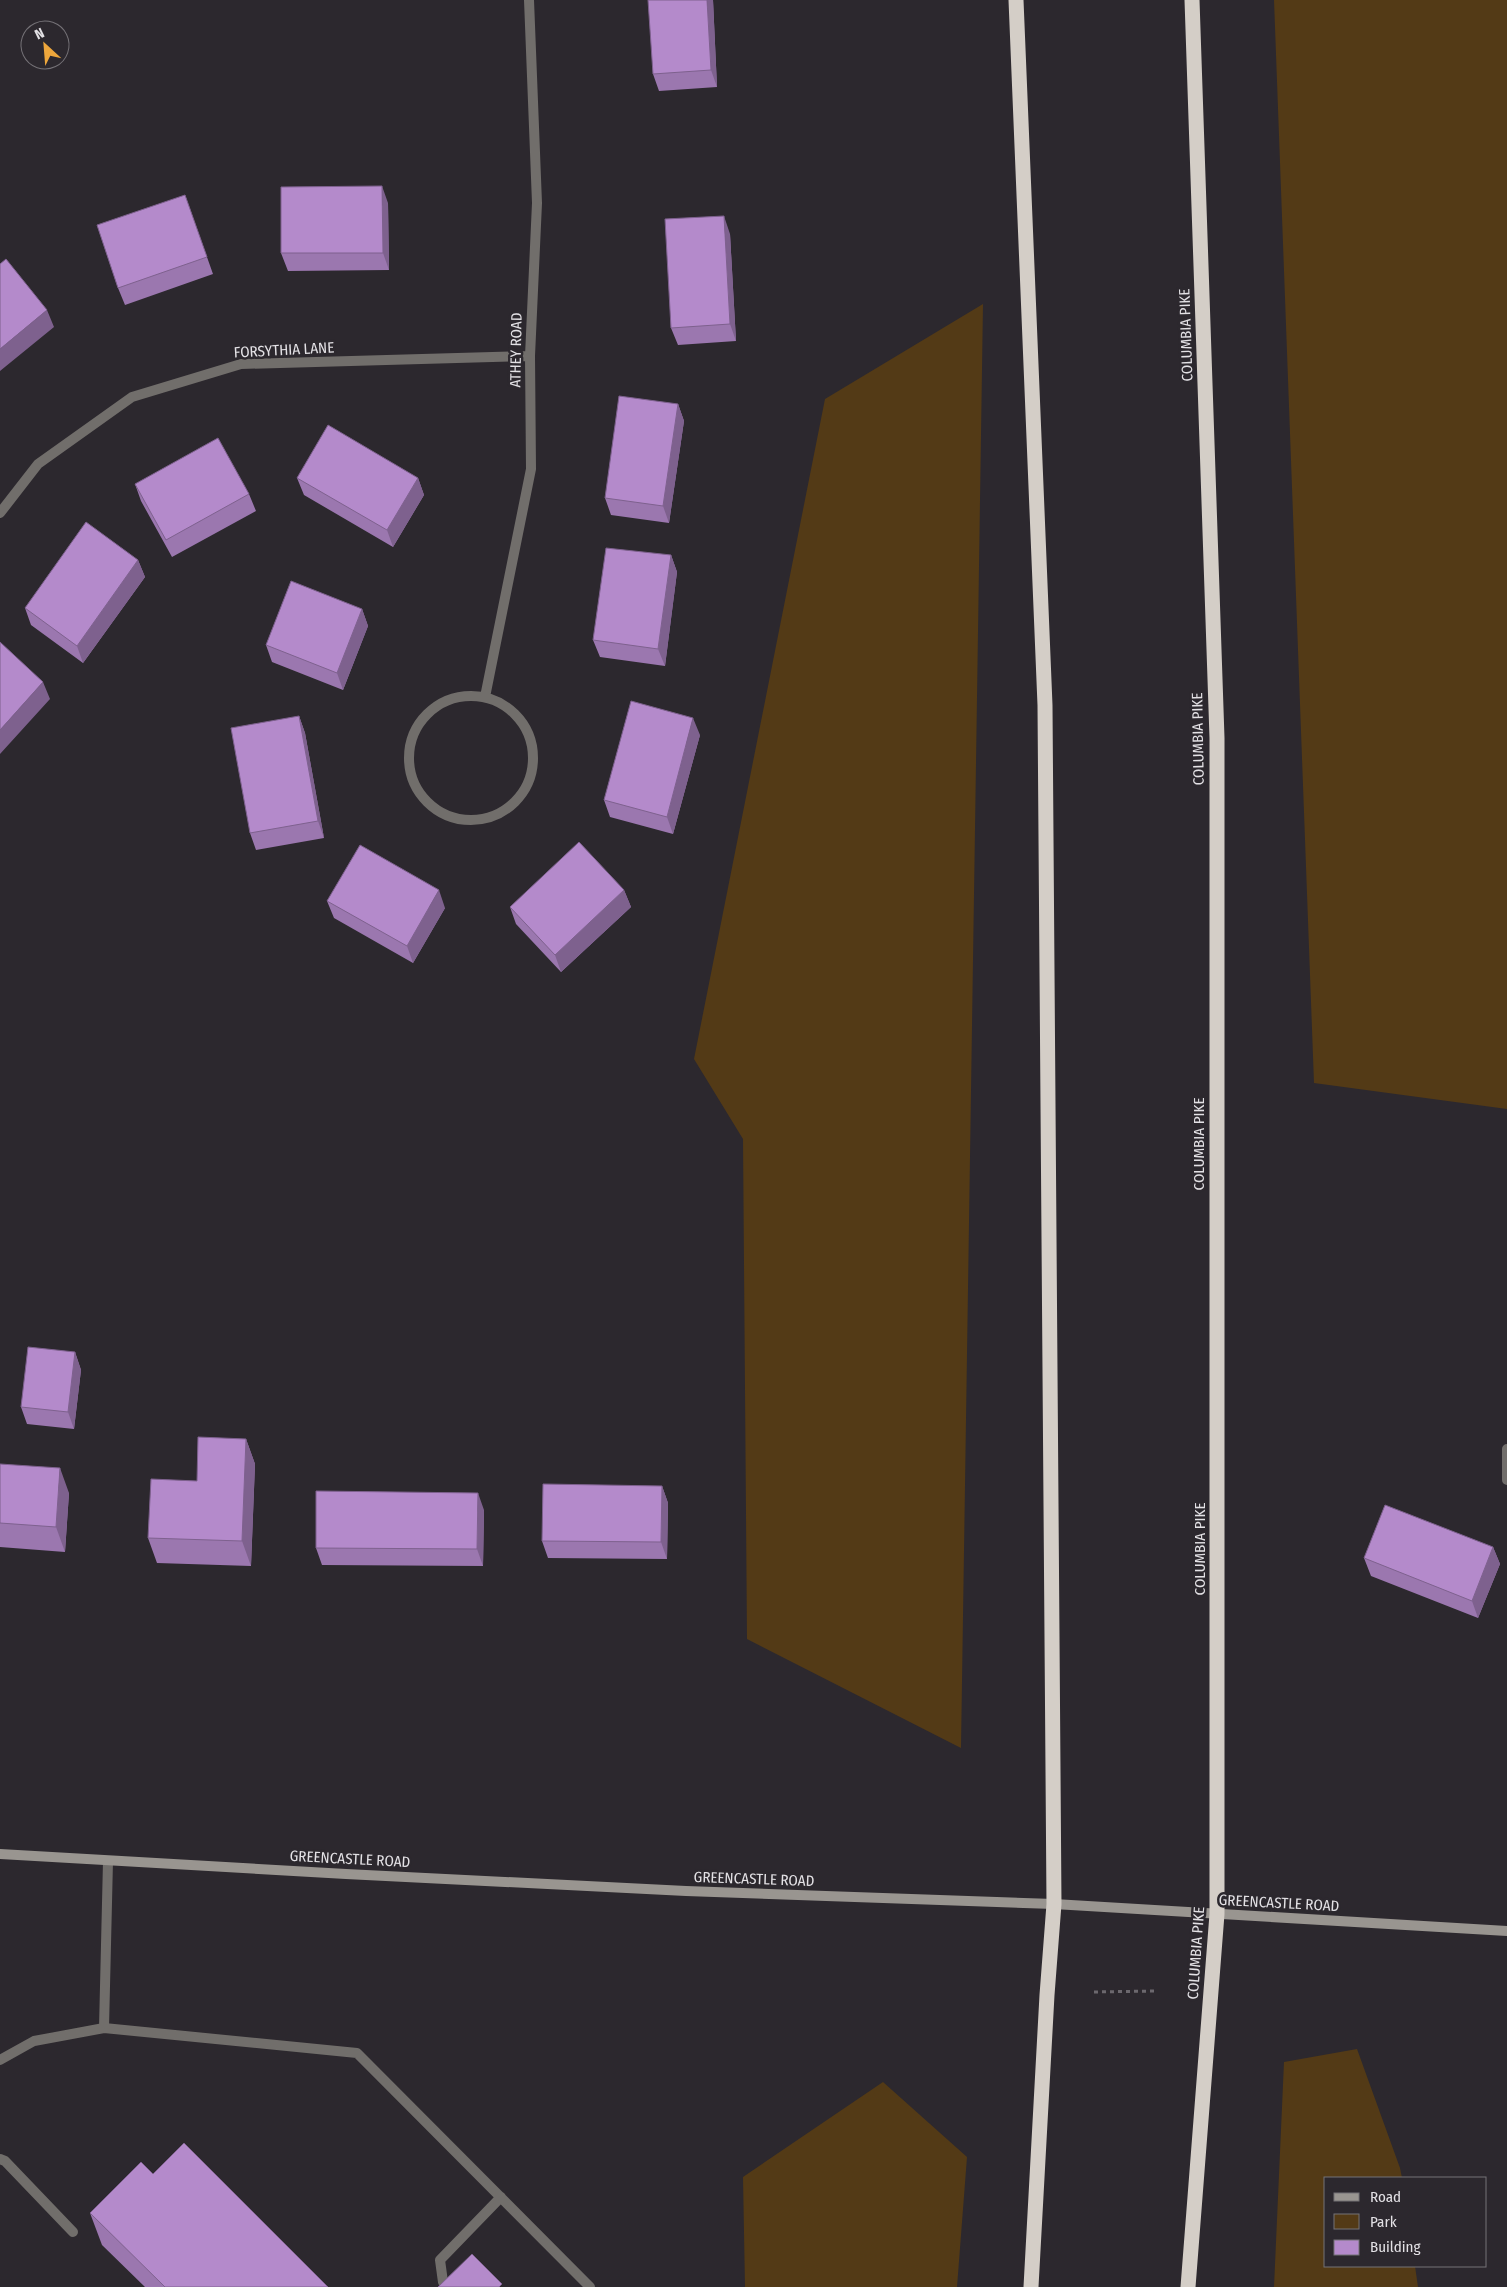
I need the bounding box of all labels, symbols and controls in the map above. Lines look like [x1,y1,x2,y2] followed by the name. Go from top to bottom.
[20,20,70,70] north arrow
[32,24,47,43] text: N
[1175,288,1197,382] street label: COLUMBIA PIKE
[506,312,526,388] street label: ATHEY ROAD
[233,338,335,362] street label: FORSYTHIA LANE
[1188,692,1208,786] street label: COLUMBIA PIKE
[1190,1098,1208,1190] street label: COLUMBIA PIKE
[1191,1503,1209,1595] street label: COLUMBIA PIKE
[289,1847,411,1871] street label: GREENCASTLE ROAD
[693,1868,815,1890] street label: GREENCASTLE ROAD
[1218,1891,1340,1915] street label: GREENCASTLE ROAD
[1184,1906,1208,2000] street label: COLUMBIA PIKE
[1324,2177,1487,2267] legend
[1370,2188,1401,2206] text: Road
[1370,2213,1397,2231] text: Park
[1370,2238,1421,2256] text: Building

